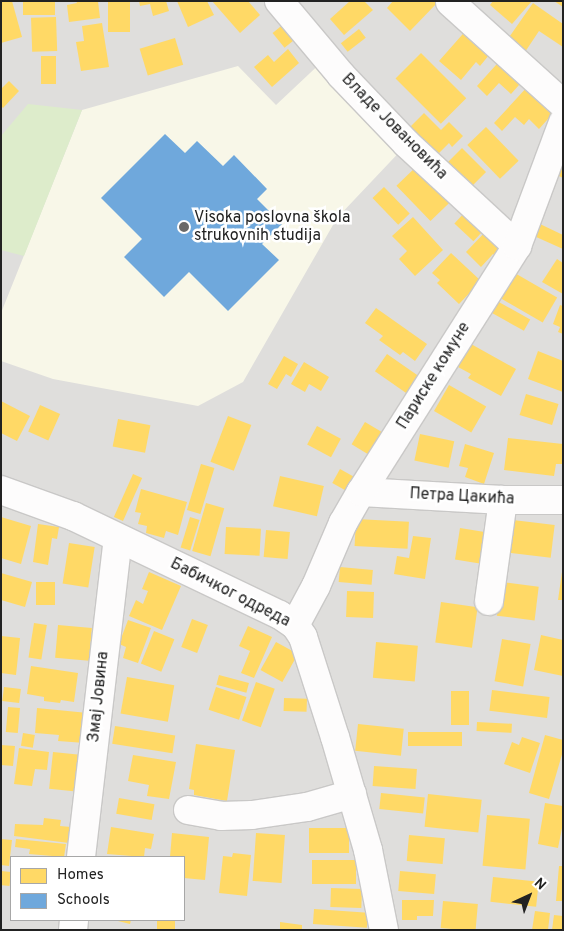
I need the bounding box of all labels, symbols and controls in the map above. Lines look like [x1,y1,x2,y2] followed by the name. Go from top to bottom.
[337,70,451,184] street label: Владе Јовановића
[194,208,350,246] place label: Visoka poslovna škola strukovnih studija
[178,221,190,233] marker: Visoka poslovna škola strukovnih studija
[393,319,475,433] street label: Париске комуне
[409,485,515,509] street label: Петра Цакића
[167,554,293,632] street label: Бабичког одреда
[85,650,113,744] street label: Змај Јовина
[10,856,185,921] legend
[57,866,104,885] text: Homes
[504,871,554,921] north arrow
[530,875,549,894] text: N
[57,891,110,910] text: Schools

